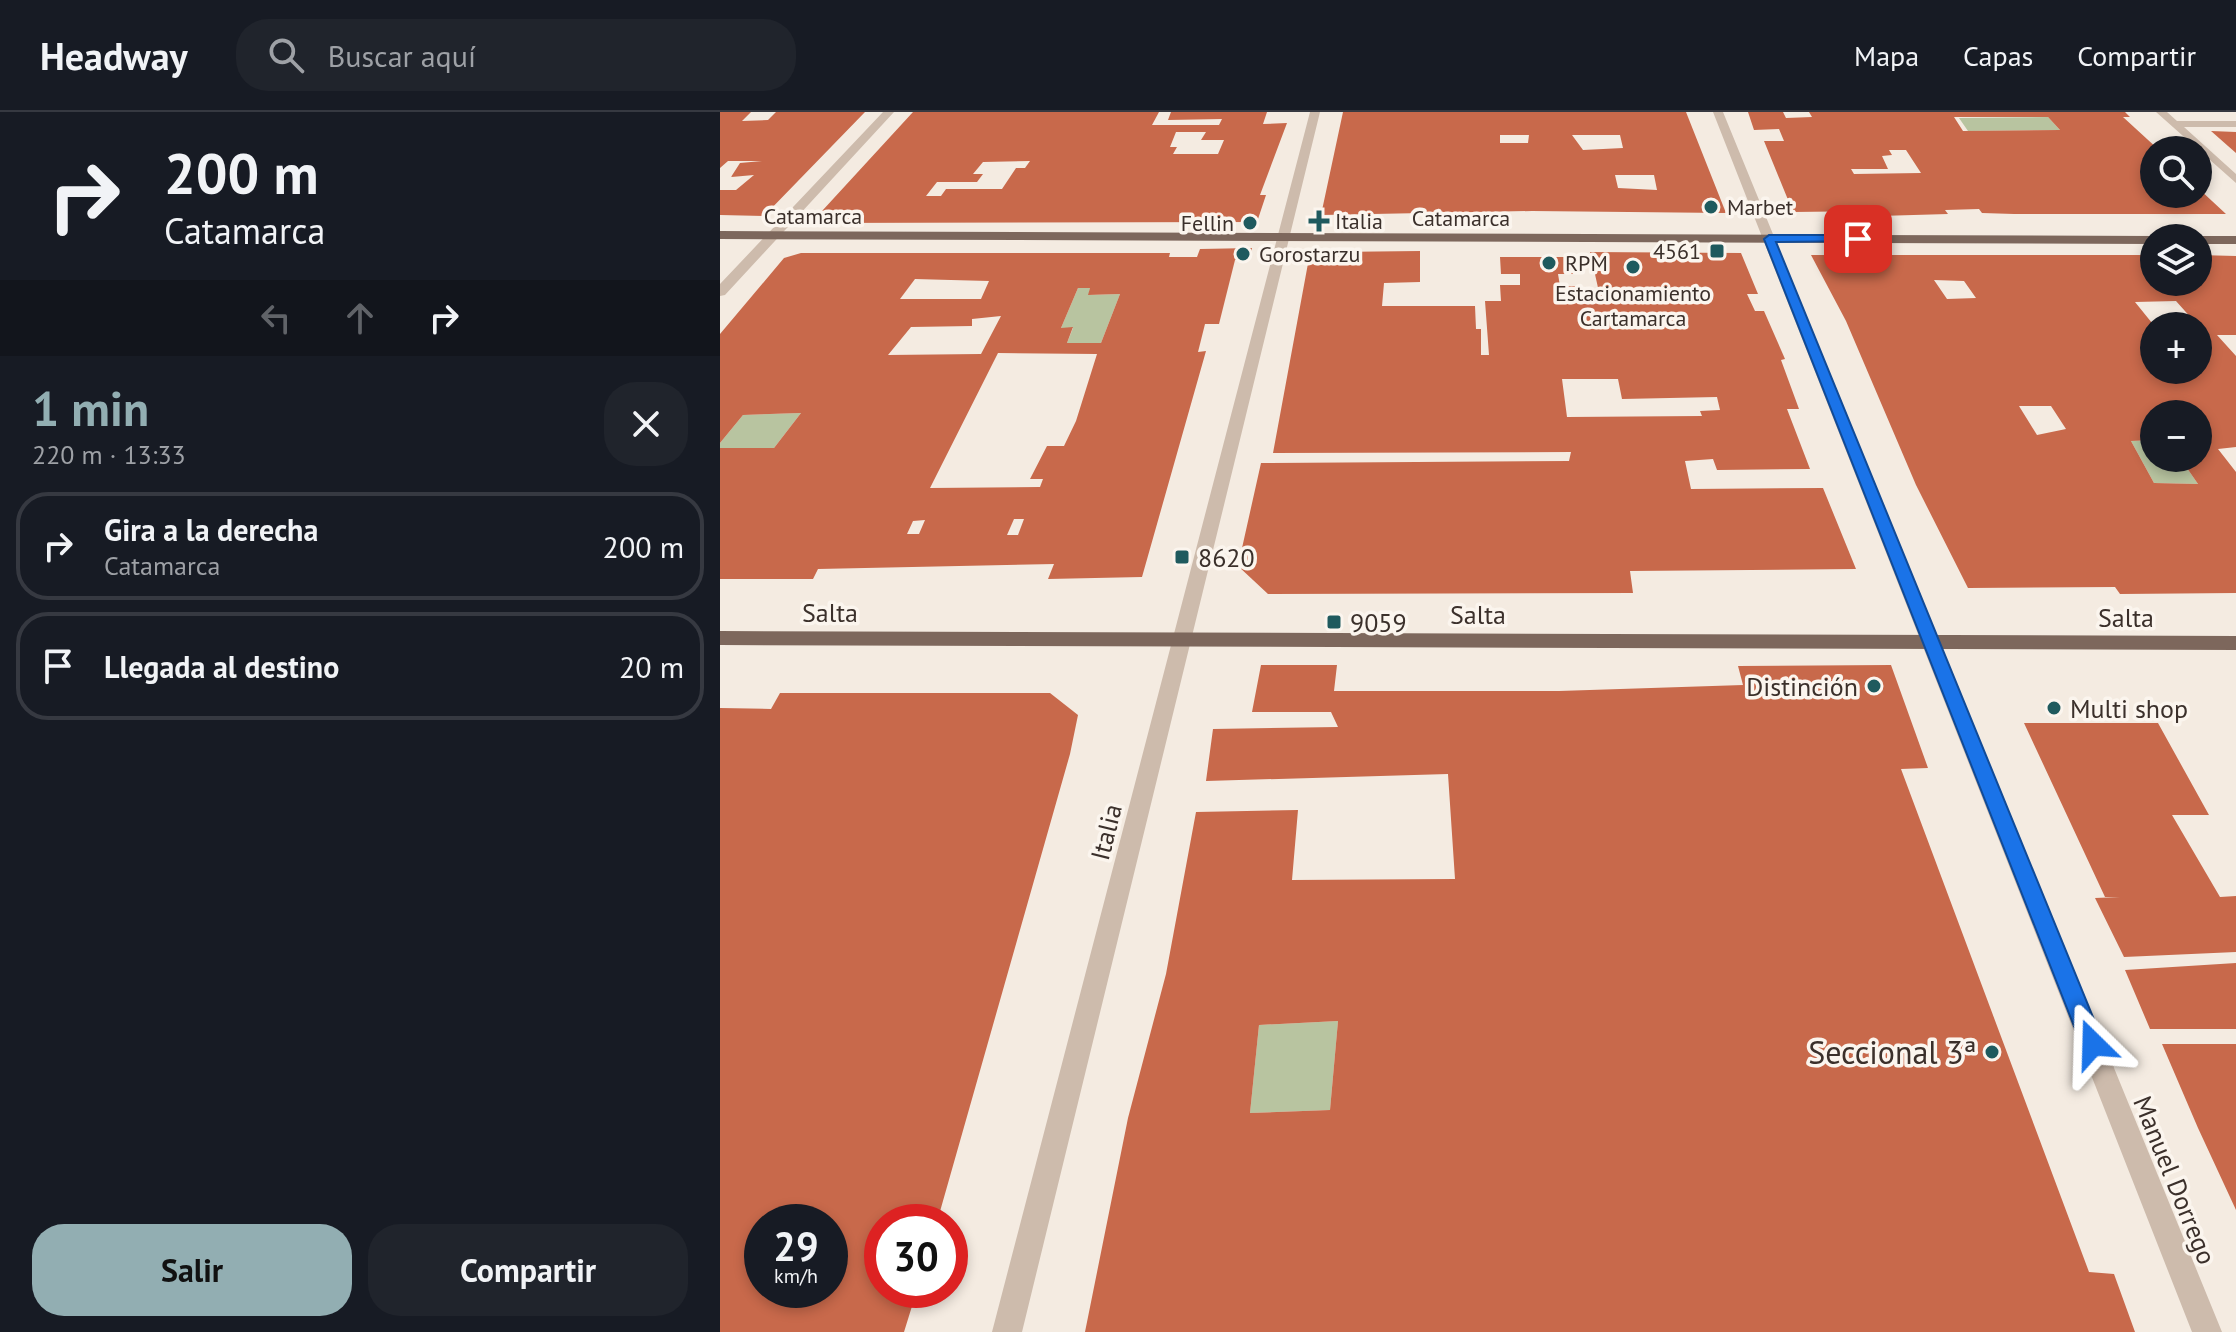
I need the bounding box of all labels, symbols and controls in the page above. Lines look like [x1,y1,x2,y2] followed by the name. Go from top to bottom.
[236,19,796,91] search box
[40,31,188,80] text: Headway
[264,33,308,77] icon: search
[328,36,476,75] text: Buscar aquí
[1854,37,1919,74] text: Mapa
[1963,37,2033,74] text: Capas
[2077,37,2196,74] text: Compartir
[2140,136,2212,472] map controls
[2140,136,2212,208] button: search
[164,137,319,209] text: 200 m
[32,144,136,248] icon: right
[1727,193,1794,221] place label: Marbet
[1702,198,1720,216] marker: Marbet
[764,202,862,230] street label: Catamarca
[1412,204,1510,232] street label: Catamarca
[1824,205,1892,273] pin
[164,207,325,254] text: Catamarca
[1335,207,1383,235] place label: Italia
[1181,209,1234,237] place label: Fellin
[1310,212,1328,230] marker: Italia
[1241,214,1259,232] marker: Fellin
[1836,217,1880,261] icon: arrive
[2140,224,2212,296] button: layers
[1653,237,1701,265] place label: 4561
[1259,240,1360,268] place label: Gorostarzu
[1708,242,1726,260] marker: 4561
[1234,245,1252,263] marker: Gorostarzu
[1565,249,1608,277] place label: RPM
[1540,254,1558,272] marker: RPM
[1624,258,1642,276] marker: Estacionamiento Cartamarca
[1555,279,1711,332] place label: Estacionamiento Cartamarca
[254,296,298,340] icon: left
[338,296,382,340] icon: ahead
[422,296,466,340] icon: right
[2140,312,2212,384] button: +
[32,377,149,439] text: 1 min
[604,382,688,466] button: close
[2140,400,2212,472] button: −
[32,438,186,471] text: 220 m · 13:33
[104,510,318,549] text: Gira a la derecha
[36,524,80,568] icon: right
[603,527,684,566] text: 200 m
[1198,541,1255,574] place label: 8620
[1173,548,1191,566] marker: 8620
[104,549,220,582] text: Catamarca
[802,596,858,629] street label: Salta
[1450,598,1506,631] street label: Salta
[2098,601,2154,634] street label: Salta
[1350,606,1407,639] place label: 9059
[1325,613,1343,631] marker: 9059
[36,644,80,688] icon: arrive
[104,647,339,686] text: Llegada al destino
[619,647,684,686] text: 20 m
[1746,670,1858,703] place label: Distinción
[1865,677,1883,695] marker: Distinción
[2070,692,2188,725] place label: Multi shop
[2045,699,2063,717] marker: Multi shop
[1083,800,1129,864] street label: Italia
[2051,1002,2135,1086] position arrow
[1808,1031,1976,1073] place label: Seccional 3ª
[1983,1043,2001,1061] marker: Seccional 3ª
[2126,1091,2224,1269] street label: Manuel Dorrego
[864,1204,968,1308] speed limit sign: 30
[773,1220,819,1272] text: 29
[32,1224,352,1316] button: Salir
[368,1224,688,1316] button: Compartir
[774,1263,818,1289] text: km/h

